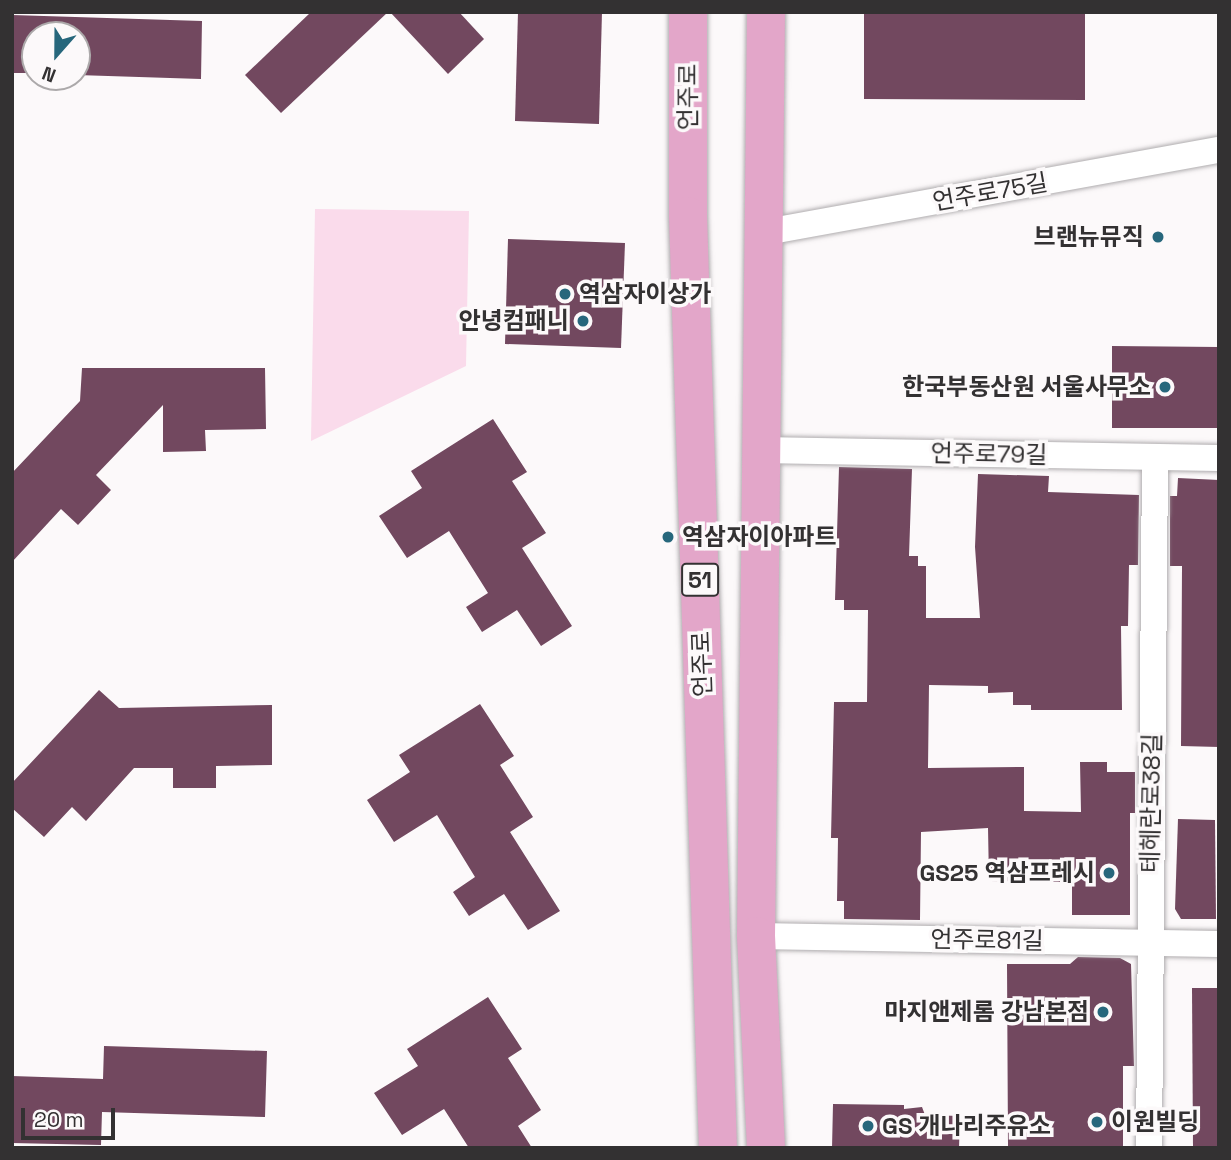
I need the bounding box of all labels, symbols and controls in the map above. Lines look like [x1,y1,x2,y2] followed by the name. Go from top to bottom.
[21,21,91,91] north arrow
[39,60,59,88] text: N
[674,64,702,130] street label: 언주로
[930,168,1050,216] street label: 언주로75길
[1034,223,1144,251] place label: 브랜뉴뮤직
[1150,229,1166,245] marker: 브랜뉴뮤직
[579,280,711,308] place label: 역삼자이상가
[557,286,573,302] marker: 역삼자이상가
[459,307,569,335] place label: 안녕컴패니
[575,313,591,329] marker: 안녕컴패니
[902,373,1151,401] place label: 한국부동산원 서울사무소
[1157,379,1173,395] marker: 한국부동산원 서울사무소
[931,439,1047,469] street label: 언주로79길
[682,523,837,551] place label: 역삼자이아파트
[660,529,676,545] marker: 역삼자이아파트
[681,560,719,600] road number: 51
[686,630,718,698] street label: 언주로
[1135,733,1167,873] street label: 테헤란로38길
[919,859,1095,887] place label: GS25 역삼프레시
[1101,865,1117,881] marker: GS25 역삼프레시
[930,925,1044,955] street label: 언주로81길
[884,998,1089,1026] place label: 마지앤제롬 강남본점
[1095,1004,1111,1020] marker: 마지앤제롬 강남본점
[24,1094,119,1138] scale bar
[34,1106,84,1133] text: 20 m
[1111,1108,1199,1136] place label: 이원빌딩
[882,1112,1051,1140] place label: GS 개나리주유소
[1089,1114,1105,1130] marker: 이원빌딩
[860,1118,876,1134] marker: GS 개나리주유소

